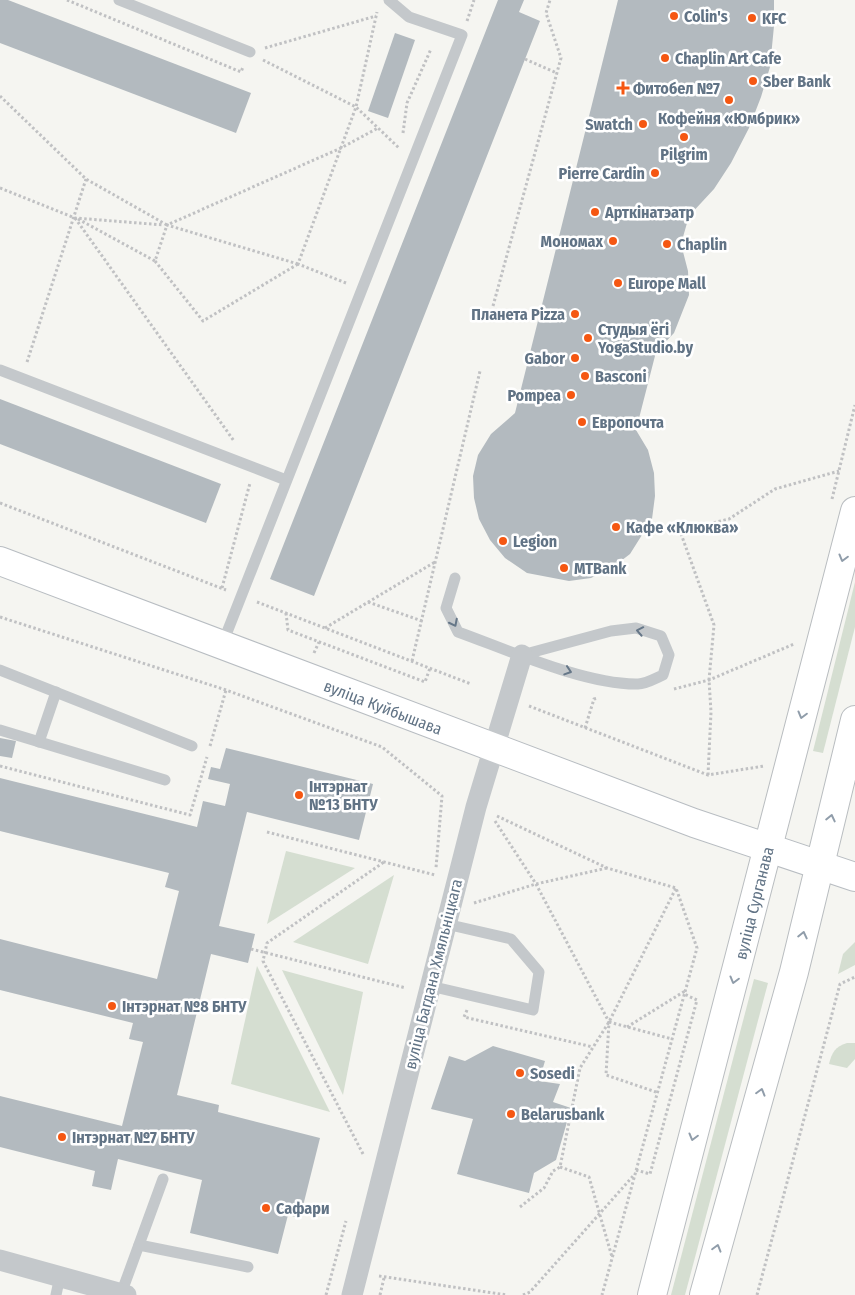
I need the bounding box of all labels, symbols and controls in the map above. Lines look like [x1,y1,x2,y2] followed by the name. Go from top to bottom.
[684,7,728,26] place label: Colin's
[762,9,787,28] place label: KFC
[668,10,680,22] marker: Colin's
[746,12,758,24] marker: KFC
[675,49,781,68] place label: Chaplin Art Cafe
[659,52,671,64] marker: Chaplin Art Cafe
[763,72,832,91] place label: Sber Bank
[747,75,759,87] marker: Sber Bank
[633,79,720,98] place label: Фитобел №7
[617,82,629,94] marker: Фитобел №7
[723,94,735,106] marker: Кофейня «Юмбрик»
[658,109,800,128] place label: Кофейня «Юмбрик»
[585,115,633,134] place label: Swatch
[637,118,649,130] marker: Swatch
[678,131,690,143] marker: Pilgrim
[660,145,708,164] place label: Pilgrim
[559,164,645,183] place label: Pierre Cardin
[649,167,661,179] marker: Pierre Cardin
[604,203,695,222] place label: Арткінатэатр
[589,206,601,218] marker: Арткінатэатр
[541,232,603,251] place label: Мономах
[607,235,619,247] marker: Мономах
[677,235,727,254] place label: Chaplin
[661,238,673,250] marker: Chaplin
[628,274,706,293] place label: Europe Mall
[612,277,624,289] marker: Europe Mall
[471,305,565,324] place label: Планета Pizza
[569,308,581,320] marker: Планета Pizza
[597,320,693,357] place label: Студыя ёгі YogaStudio.by
[582,332,594,344] marker: Студыя ёгі YogaStudio.by
[525,349,565,368] place label: Gabor
[569,352,581,364] marker: Gabor
[595,367,647,386] place label: Basconi
[579,370,591,382] marker: Basconi
[507,386,561,405] place label: Pompea
[565,389,577,401] marker: Pompea
[592,413,664,432] place label: Европочта
[576,416,588,428] marker: Европочта
[626,518,739,537] place label: Кафе «Клюква»
[610,521,622,533] marker: Кафе «Клюква»
[513,532,557,551] place label: Legion
[497,535,509,547] marker: Legion
[838,554,849,563] one-way arrow
[574,559,627,578] place label: MTBank
[558,562,570,574] marker: MTBank
[448,618,458,627] one-way arrow
[636,626,645,636] one-way arrow
[563,665,572,675] one-way arrow
[321,676,445,739] street label: вуліца Куйбышава
[797,711,808,720] one-way arrow
[309,777,378,814] place label: Інтэрнат №13 БНТУ
[293,789,305,801] marker: Інтэрнат №13 БНТУ
[825,813,836,822] one-way arrow
[731,845,778,962] street label: вуліца Сурганава
[401,877,466,1071] street label: вуліца Багдана Хмяльніцкага
[797,930,808,939] one-way arrow
[729,975,740,984] one-way arrow
[122,997,247,1016] place label: Інтэрнат №8 БНТУ
[106,1000,118,1012] marker: Інтэрнат №8 БНТУ
[530,1064,575,1083] place label: Sosedi
[514,1067,526,1079] marker: Sosedi
[755,1087,766,1096] one-way arrow
[521,1105,605,1124] place label: Belarusbank
[505,1108,517,1120] marker: Belarusbank
[72,1128,195,1147] place label: Інтэрнат №7 БНТУ
[56,1131,68,1143] marker: Інтэрнат №7 БНТУ
[688,1133,699,1142] one-way arrow
[276,1199,329,1218] place label: Сафари
[260,1202,272,1214] marker: Сафари
[712,1244,722,1253] one-way arrow

